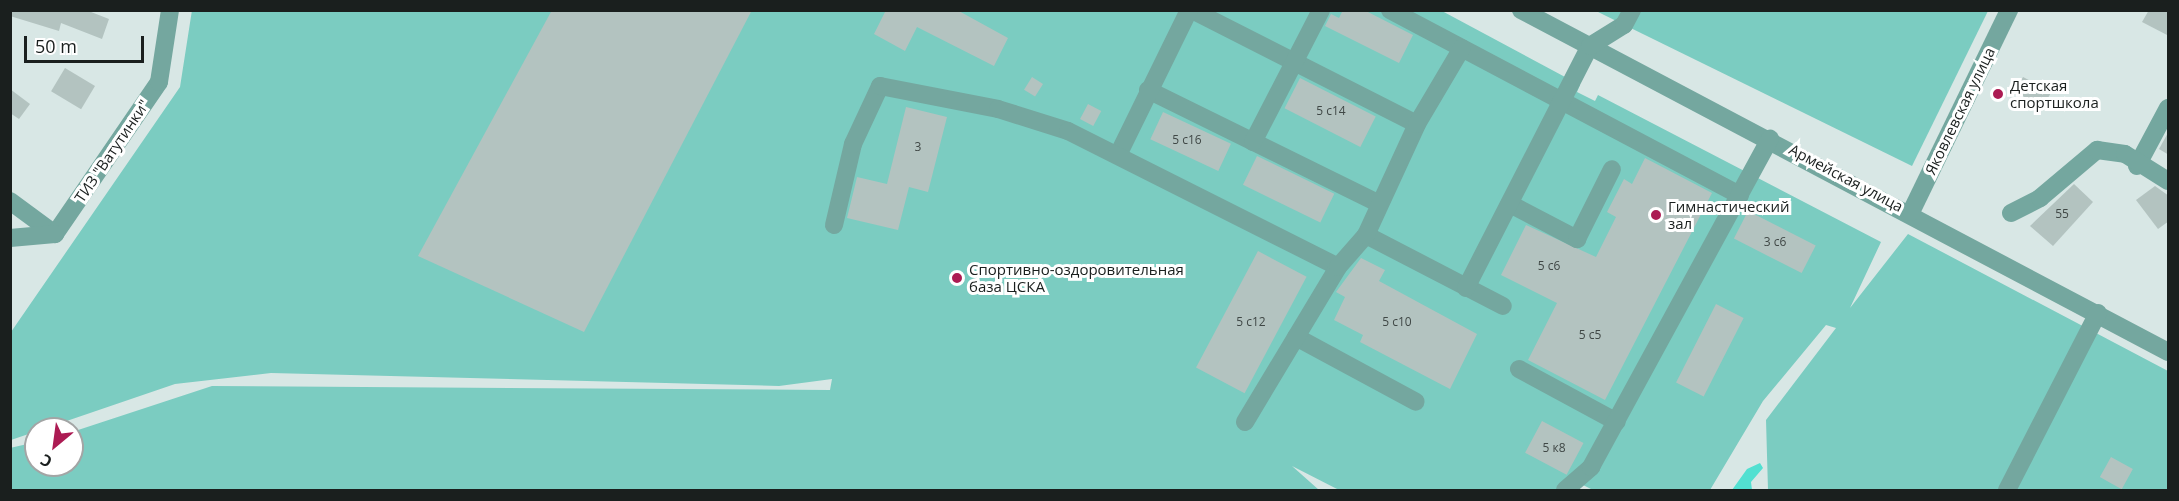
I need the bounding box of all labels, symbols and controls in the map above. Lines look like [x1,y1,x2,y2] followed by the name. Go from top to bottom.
[27,24,147,62] scale bar
[35,34,77,58] text: 50 m
[1921,44,1999,178] street label: Яковлевская улица
[2010,76,2099,111] place label: Детская спортшкола
[1991,87,2005,101] marker: Детская спортшкола
[71,96,153,206] street label: ТИЗ "Ватутинки"
[1316,104,1346,118] house number: 5 с14
[1172,133,1202,147] house number: 5 с16
[915,140,921,154] house number: 3
[1786,140,1906,216] street label: Армейская улица
[1668,197,1789,232] place label: Гимнастический зал
[2055,207,2069,221] house number: 55
[1649,208,1663,222] marker: Гимнастический зал
[1764,235,1786,249] house number: 3 с6
[1538,259,1560,273] house number: 5 с6
[969,260,1184,295] place label: Спортивно-оздоровительная база ЦСКА
[950,271,964,285] marker: Спортивно-оздоровительная база ЦСКА
[1236,315,1266,329] house number: 5 с12
[1382,315,1412,329] house number: 5 с10
[1579,328,1601,342] house number: 5 с5
[24,417,84,477] north arrow
[1542,441,1566,455] house number: 5 к8
[36,449,56,473] text: С

